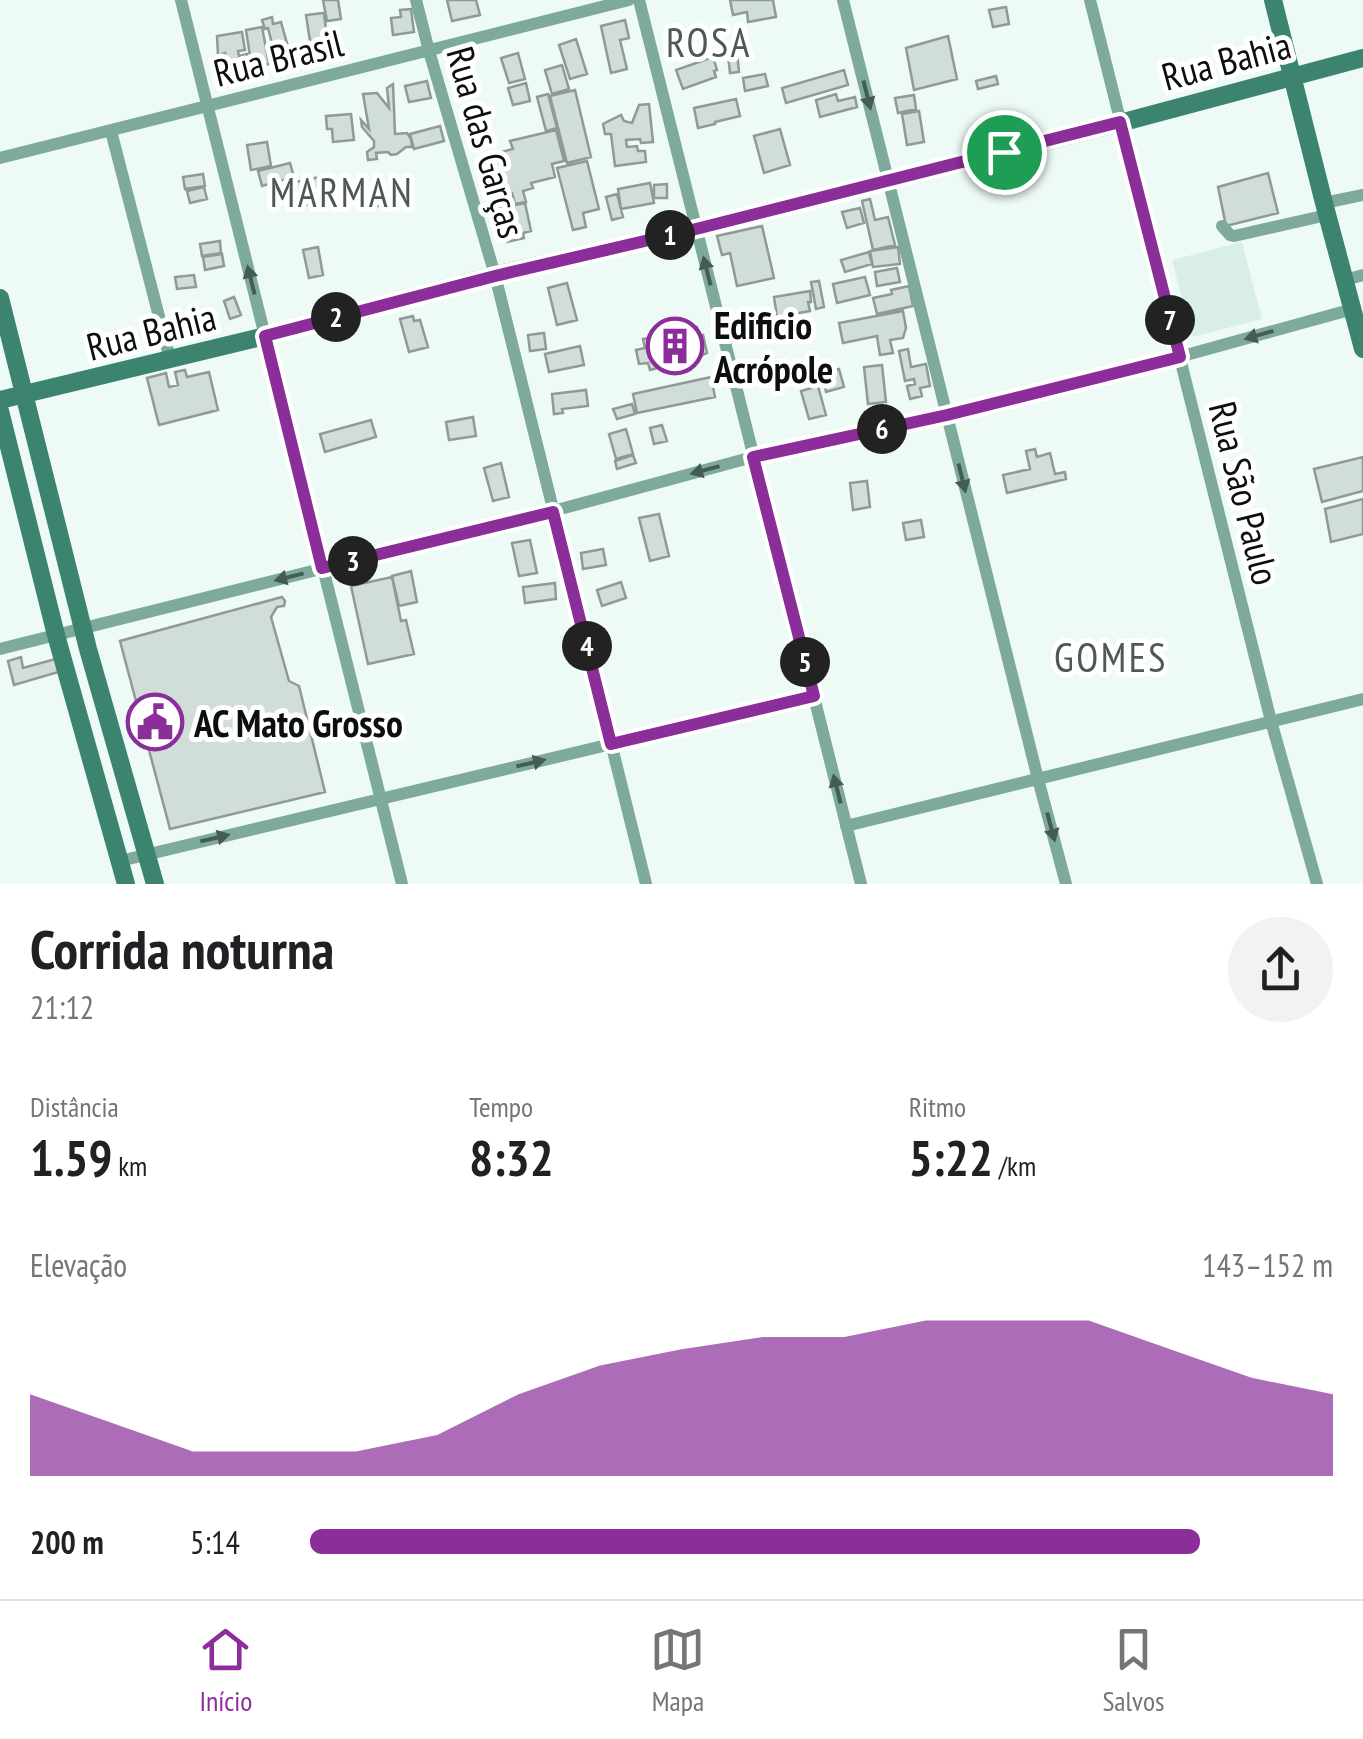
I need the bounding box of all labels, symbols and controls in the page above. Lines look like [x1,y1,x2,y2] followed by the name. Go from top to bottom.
[666,16,752,68] district label: ROSA
[208,17,348,97] street label: Rua Brasil
[1156,19,1296,101] street label: Rua Bahia
[436,41,538,243] street label: Rua das Garças
[859,80,875,111] one-way arrow
[962,110,1047,195] pin
[977,125,1032,180] icon: arrive
[270,166,414,218] district label: MARMAN
[645,210,695,260] pin: 1
[663,216,677,253] text: 1
[698,255,714,286] one-way arrow
[243,264,258,295] one-way arrow
[81,291,221,371] street label: Rua Bahia
[311,292,361,342] pin: 2
[1145,295,1195,345] pin: 7
[329,298,343,335] text: 2
[713,300,833,393] place label: Edificio Acrópole
[1163,301,1177,338] text: 7
[645,316,705,376] building icon: Edificio Acrópole
[1243,328,1274,343] one-way arrow
[1199,396,1291,590] street label: Rua São Paulo
[857,404,907,454] pin: 6
[875,410,889,447] text: 6
[689,463,720,478] one-way arrow
[955,463,971,494] one-way arrow
[328,536,378,586] pin: 3
[346,542,360,579] text: 3
[273,570,304,585] one-way arrow
[562,621,612,671] pin: 4
[580,627,594,664] text: 4
[1054,631,1168,683] district label: GOMES
[780,637,830,687] pin: 5
[798,643,812,680] text: 5
[125,692,185,752] public building icon: AC Mato Grosso
[193,698,403,747] place label: AC Mato Grosso
[516,755,547,770] one-way arrow
[829,773,844,804] one-way arrow
[1043,812,1059,843] one-way arrow
[200,830,231,845] one-way arrow
[30,913,334,984] text: Corrida noturna
[1228,917,1333,1022] button: share
[30,986,94,1028] text: 21:12
[30,1088,119,1125] text: Distância
[469,1088,533,1125] text: Tempo
[909,1088,966,1125] text: Ritmo
[30,1125,112,1190] text: 1.59
[469,1125,554,1190] text: 8:32
[909,1125,993,1190] text: 5:22
[112,1147,147,1184] text: km
[993,1147,1036,1184] text: /km
[30,1244,127,1286] text: Elevação
[1202,1244,1333,1286] text: 143–152 m
[30,1521,104,1563] text: 200 m
[190,1521,240,1563] text: 5:14
[198,1622,253,1719] tab: Início
[650,1622,705,1719] tab: Mapa
[1102,1622,1165,1719] tab: Salvos

